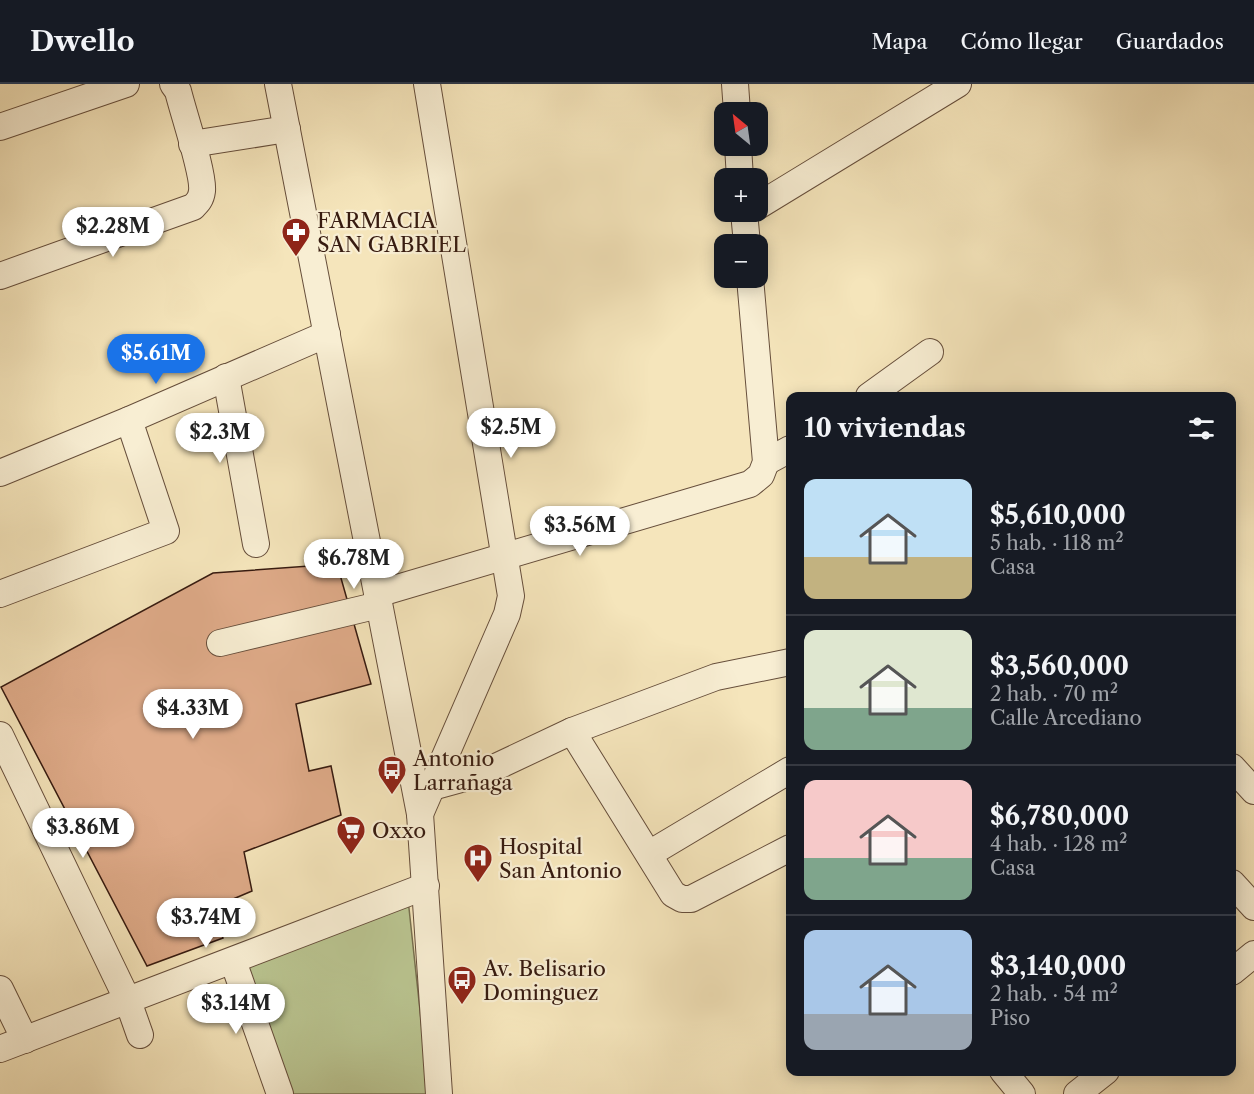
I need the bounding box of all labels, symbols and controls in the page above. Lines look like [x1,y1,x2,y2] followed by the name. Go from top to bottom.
[30,24,135,58] text: Dwello
[871,29,928,54] text: Mapa
[961,29,1083,54] text: Cómo llegar
[1116,29,1224,54] text: Guardados
[714,102,768,156] north arrow
[714,102,768,288] map controls
[714,168,768,222] button: +
[64,207,162,258] pin: $2.28M
[317,208,466,257] place label: FARMACIA SAN GABRIEL
[76,214,150,238] text: $2.28M
[280,216,312,258] pharmacy icon: FARMACIA SAN GABRIEL
[714,234,768,288] button: −
[107,334,205,385] pin: $5.61M
[121,341,191,365] text: $5.61M
[469,408,553,459] pin: $2.5M
[804,412,966,444] text: 10 viviendas
[1185,412,1218,445] icon: filters
[178,413,262,464] pin: $2.3M
[481,415,541,439] text: $2.5M
[189,420,251,444] text: $2.3M
[990,499,1126,531] text: $5,610,000
[852,503,924,575] icon: home
[531,506,629,557] pin: $3.56M
[544,513,616,537] text: $3.56M
[990,531,1124,555] text: 5 hab. · 118 m²
[305,539,403,590] pin: $6.78M
[318,546,390,570] text: $6.78M
[990,555,1035,579] text: Casa
[990,650,1129,682] text: $3,560,000
[852,654,924,726] icon: home
[990,682,1118,706] text: 2 hab. · 70 m²
[144,689,242,740] pin: $4.33M
[157,696,229,720] text: $4.33M
[990,706,1142,730] text: Calle Arcediano
[412,746,513,795] place label: Antonio Larrañaga
[376,754,408,796] bus stop icon: Antonio Larrañaga
[990,800,1129,832] text: $6,780,000
[852,804,924,876] icon: home
[34,808,132,859] pin: $3.86M
[335,814,367,856] supermarket icon: Oxxo
[46,815,120,839] text: $3.86M
[372,818,426,843] place label: Oxxo
[990,832,1127,856] text: 4 hab. · 128 m²
[499,834,622,883] place label: Hospital San Antonio
[462,842,494,884] hospital icon: Hospital San Antonio
[990,856,1035,880] text: Casa
[157,898,255,949] pin: $3.74M
[171,905,241,929] text: $3.74M
[990,950,1126,982] text: $3,140,000
[852,954,924,1026] icon: home
[482,956,606,1005] place label: Av. Belisario Dominguez
[446,964,478,1006] bus stop icon: Av. Belisario Dominguez
[990,982,1118,1006] text: 2 hab. · 54 m²
[187,984,285,1035] pin: $3.14M
[201,991,271,1015] text: $3.14M
[990,1006,1030,1030] text: Piso

